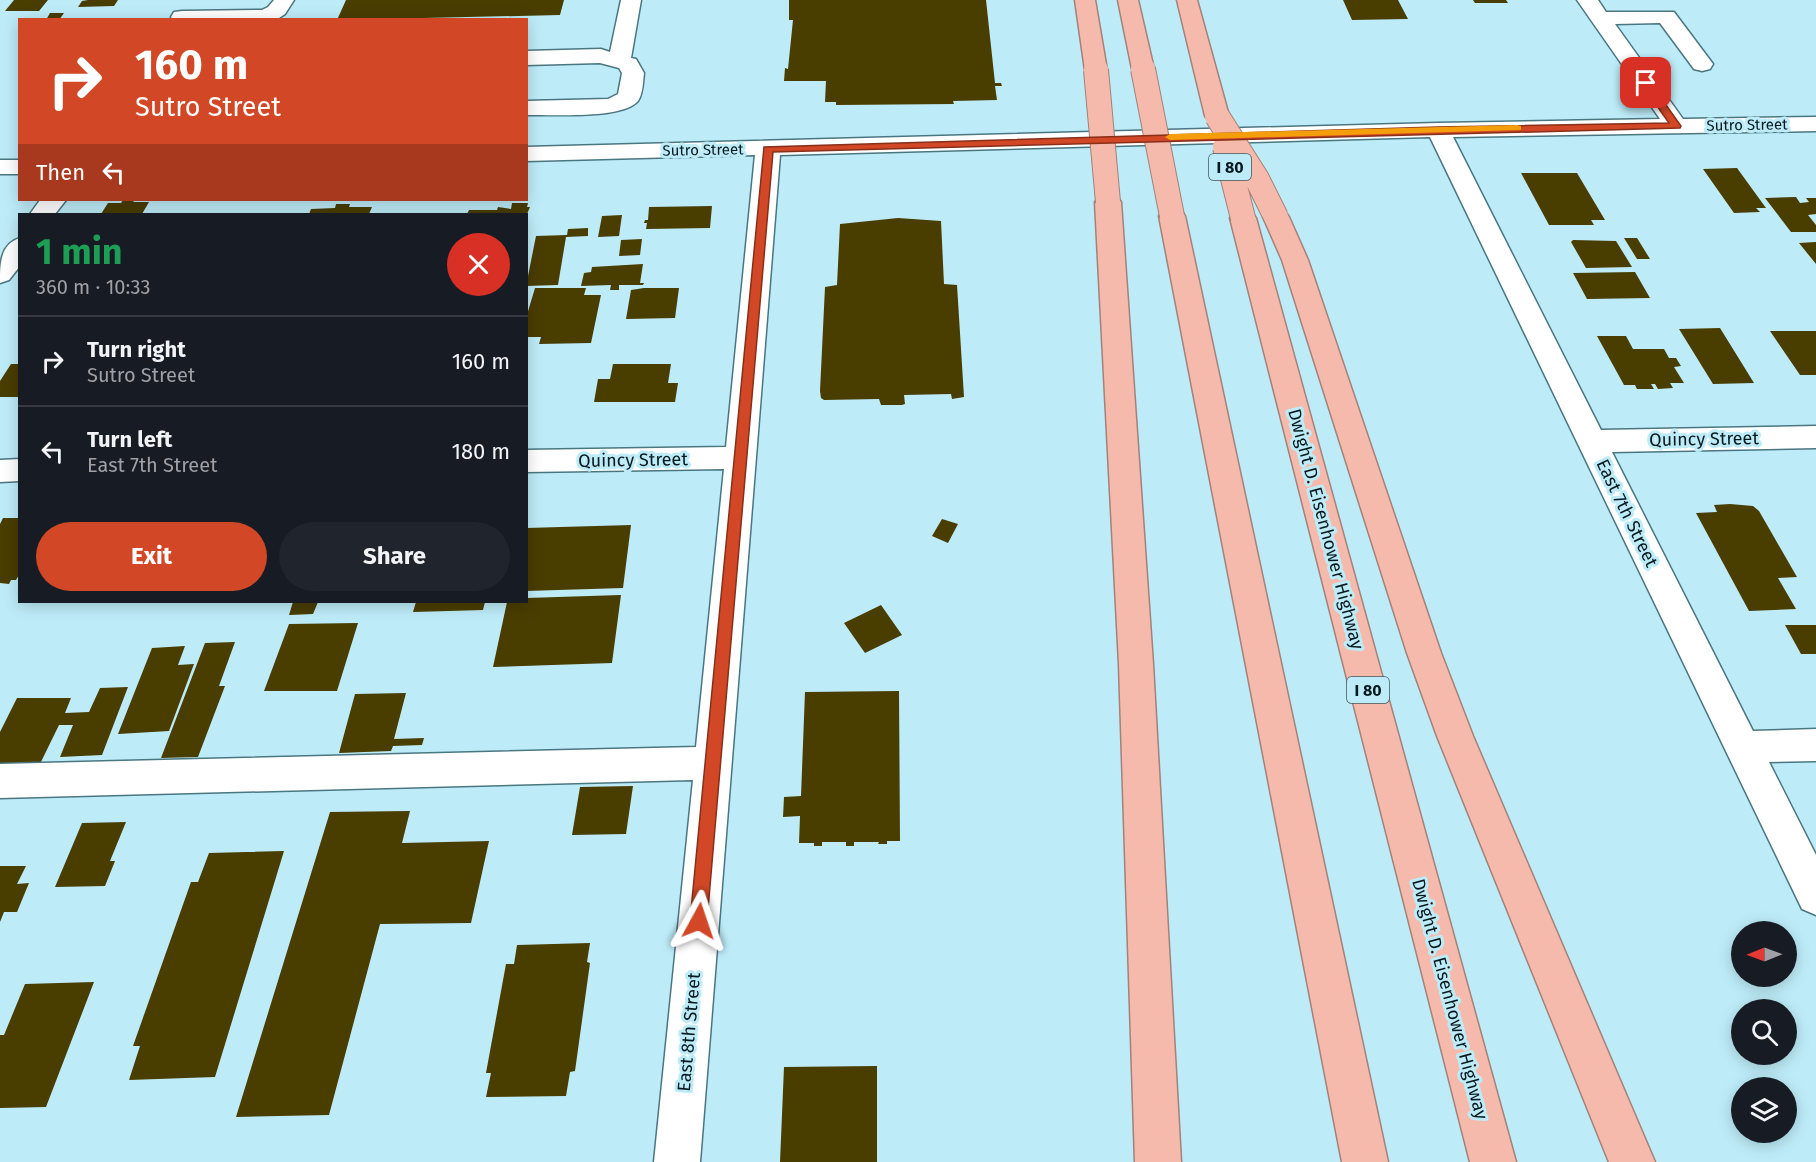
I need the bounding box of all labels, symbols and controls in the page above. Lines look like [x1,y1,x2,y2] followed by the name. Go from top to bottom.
[135,40,248,90] text: 160 m
[36,42,114,120] icon: right
[1620,57,1671,108] pin
[1629,66,1662,99] icon: arrive
[135,91,281,123] text: Sutro Street
[1706,115,1788,135] street label: Sutro Street
[662,140,744,160] street label: Sutro Street
[1209,154,1251,180] road number: I 80
[97,156,130,189] icon: left
[36,159,85,186] text: Then
[36,230,123,274] text: 1 min
[447,233,510,296] button: close
[36,275,150,299] text: 360 m · 10:33
[87,336,186,363] text: Turn right
[36,345,69,378] icon: right
[452,348,510,375] text: 160 m
[87,363,195,387] text: Sutro Street
[1283,406,1369,652] street label: Dwight D. Eisenhower Highway
[87,426,172,453] text: Turn left
[1649,427,1759,451] street label: Quincy Street
[36,435,69,468] icon: left
[451,438,510,465] text: 180 m
[578,448,688,472] street label: Quincy Street
[87,453,217,477] text: East 7th Street
[1591,455,1663,571] street label: East 7th Street
[36,522,267,591] button: Exit
[279,522,510,591] button: Share
[1347,677,1389,703] road number: I 80
[1407,876,1493,1122] street label: Dwight D. Eisenhower Highway
[667,889,731,953] position arrow
[1731,921,1797,987] north arrow
[1731,921,1797,1143] map controls
[673,971,705,1092] street label: East 8th Street
[1731,999,1797,1065] button: search
[1731,1077,1797,1143] button: layers

